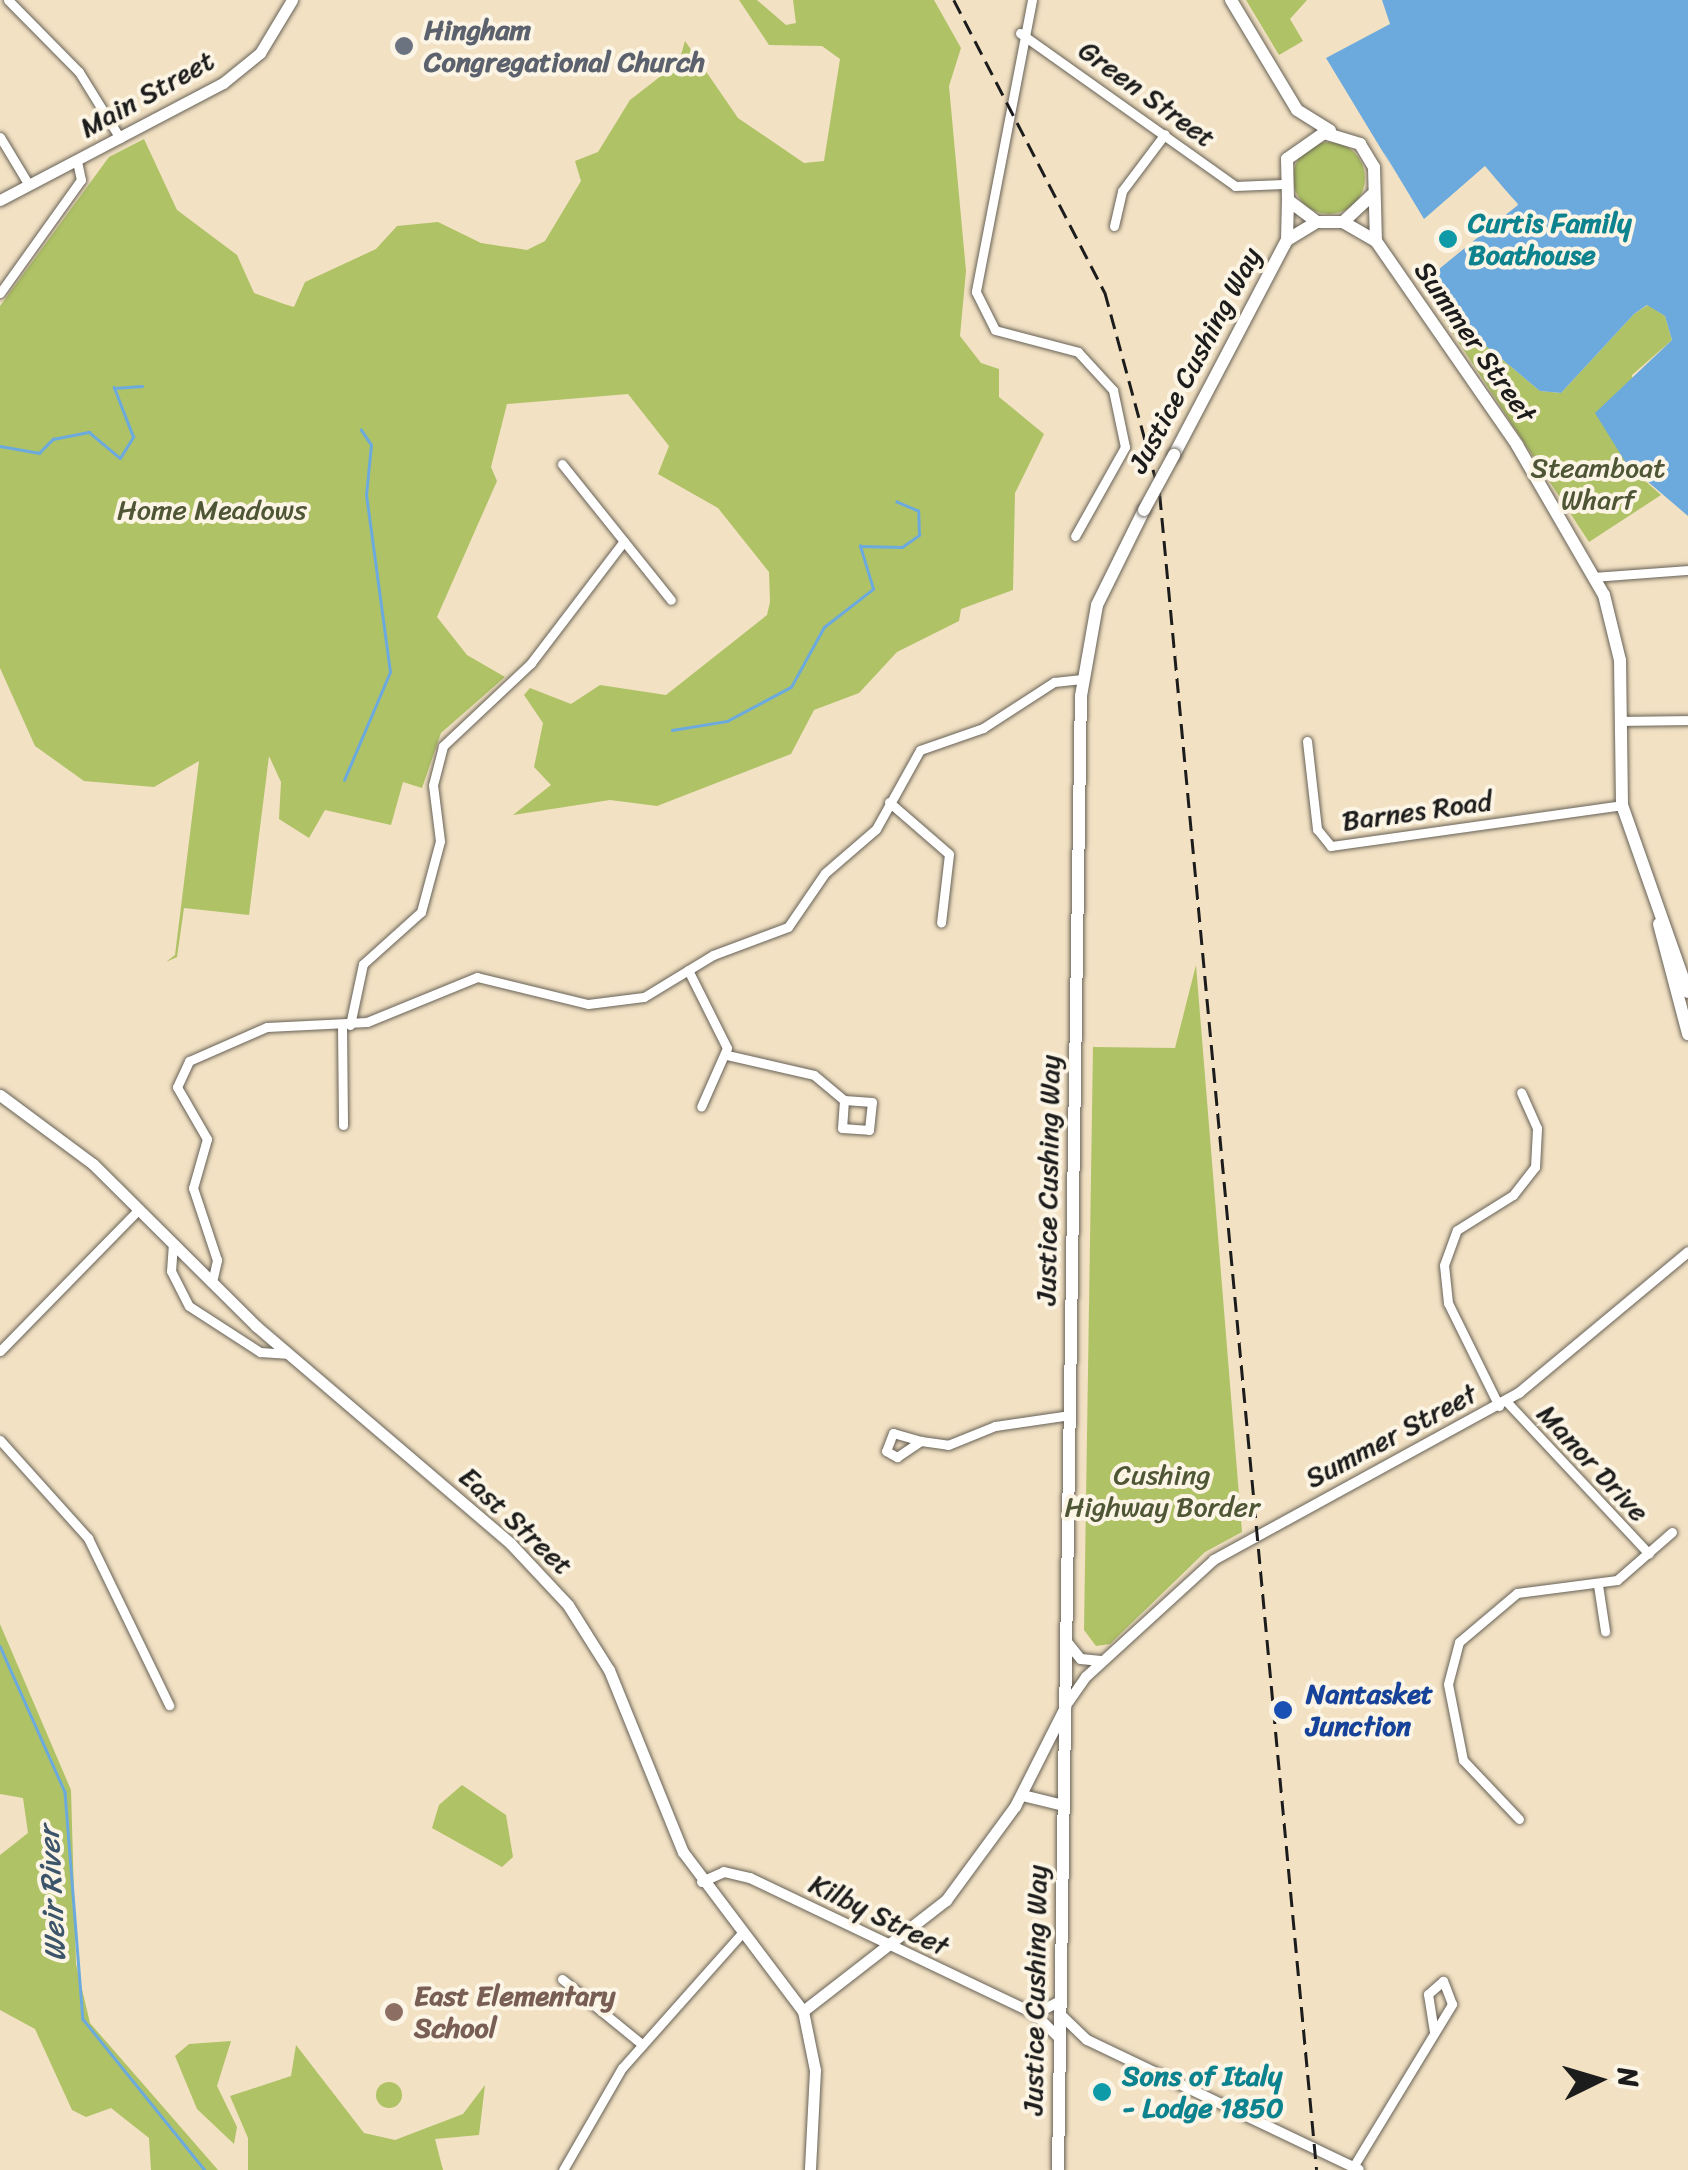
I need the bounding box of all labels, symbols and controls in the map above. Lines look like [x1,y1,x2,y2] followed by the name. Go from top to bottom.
[424,13,705,79] place label: Hingham Congregational Church
[1072,33,1222,155] street label: Green Street
[393,35,415,57] marker: Hingham Congregational Church
[74,43,220,145] street label: Main Street
[1468,206,1632,272] place label: Curtis Family Boathouse
[1437,228,1459,250] marker: Curtis Family Boathouse
[1121,242,1269,478] street label: Justice Cushing Way
[1407,254,1543,430] street label: Summer Street
[1531,451,1665,517] park label: Steamboat Wharf
[118,493,306,527] park label: Home Meadows
[1340,784,1494,838] street label: Barnes Road
[1029,1055,1067,1305] street label: Justice Cushing Way
[1299,1377,1483,1495] street label: Summer Street
[1530,1397,1656,1529] street label: Manor Drive
[1064,1458,1260,1524] park label: Cushing Highway Border
[452,1460,580,1582] street label: East Street
[1306,1677,1433,1743] place label: Nantasket Junction
[1270,1697,1296,1723] marker: Nantasket Junction
[30,1826,74,1962] water label: Weir River
[1016,1865,1054,2115] street label: Justice Cushing Way
[804,1867,954,1963] street label: Kilby Street
[414,1979,617,2045] place label: East Elementary School
[383,2001,405,2023] marker: East Elementary School
[1548,2030,1648,2130] north arrow
[1122,2059,1284,2125] place label: Sons of Italy - Lodge 1850
[1603,2066,1654,2089] text: N
[1091,2081,1113,2103] marker: Sons of Italy - Lodge 1850

